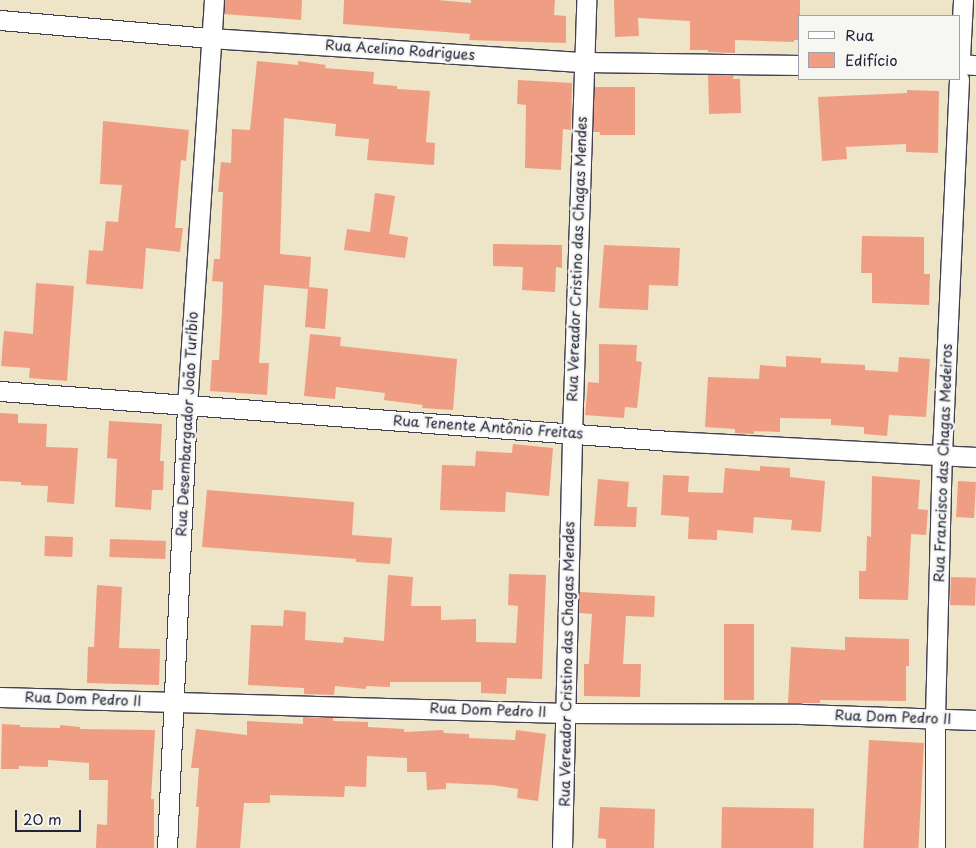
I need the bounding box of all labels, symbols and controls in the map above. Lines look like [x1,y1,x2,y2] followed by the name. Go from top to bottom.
[798,15,961,80] legend
[845,23,874,46] text: Rua
[324,36,476,64] street label: Rua Acelino Rodrigues
[845,48,898,71] text: Edifício
[564,115,590,403] street label: Rua Vereador Cristino das Chagas Mendes
[173,311,201,537] street label: Rua Desembargador João Turíbio
[930,342,956,584] street label: Rua Francisco das Chagas Medeiros
[392,412,584,442] street label: Rua Tenente Antônio Freitas
[556,520,578,808] street label: Rua Vereador Cristino das Chagas Mendes
[24,689,142,709] street label: Rua Dom Pedro II
[429,700,547,720] street label: Rua Dom Pedro II
[834,707,952,727] street label: Rua Dom Pedro II
[18,800,84,832] scale bar
[23,807,62,830] text: 20 m

